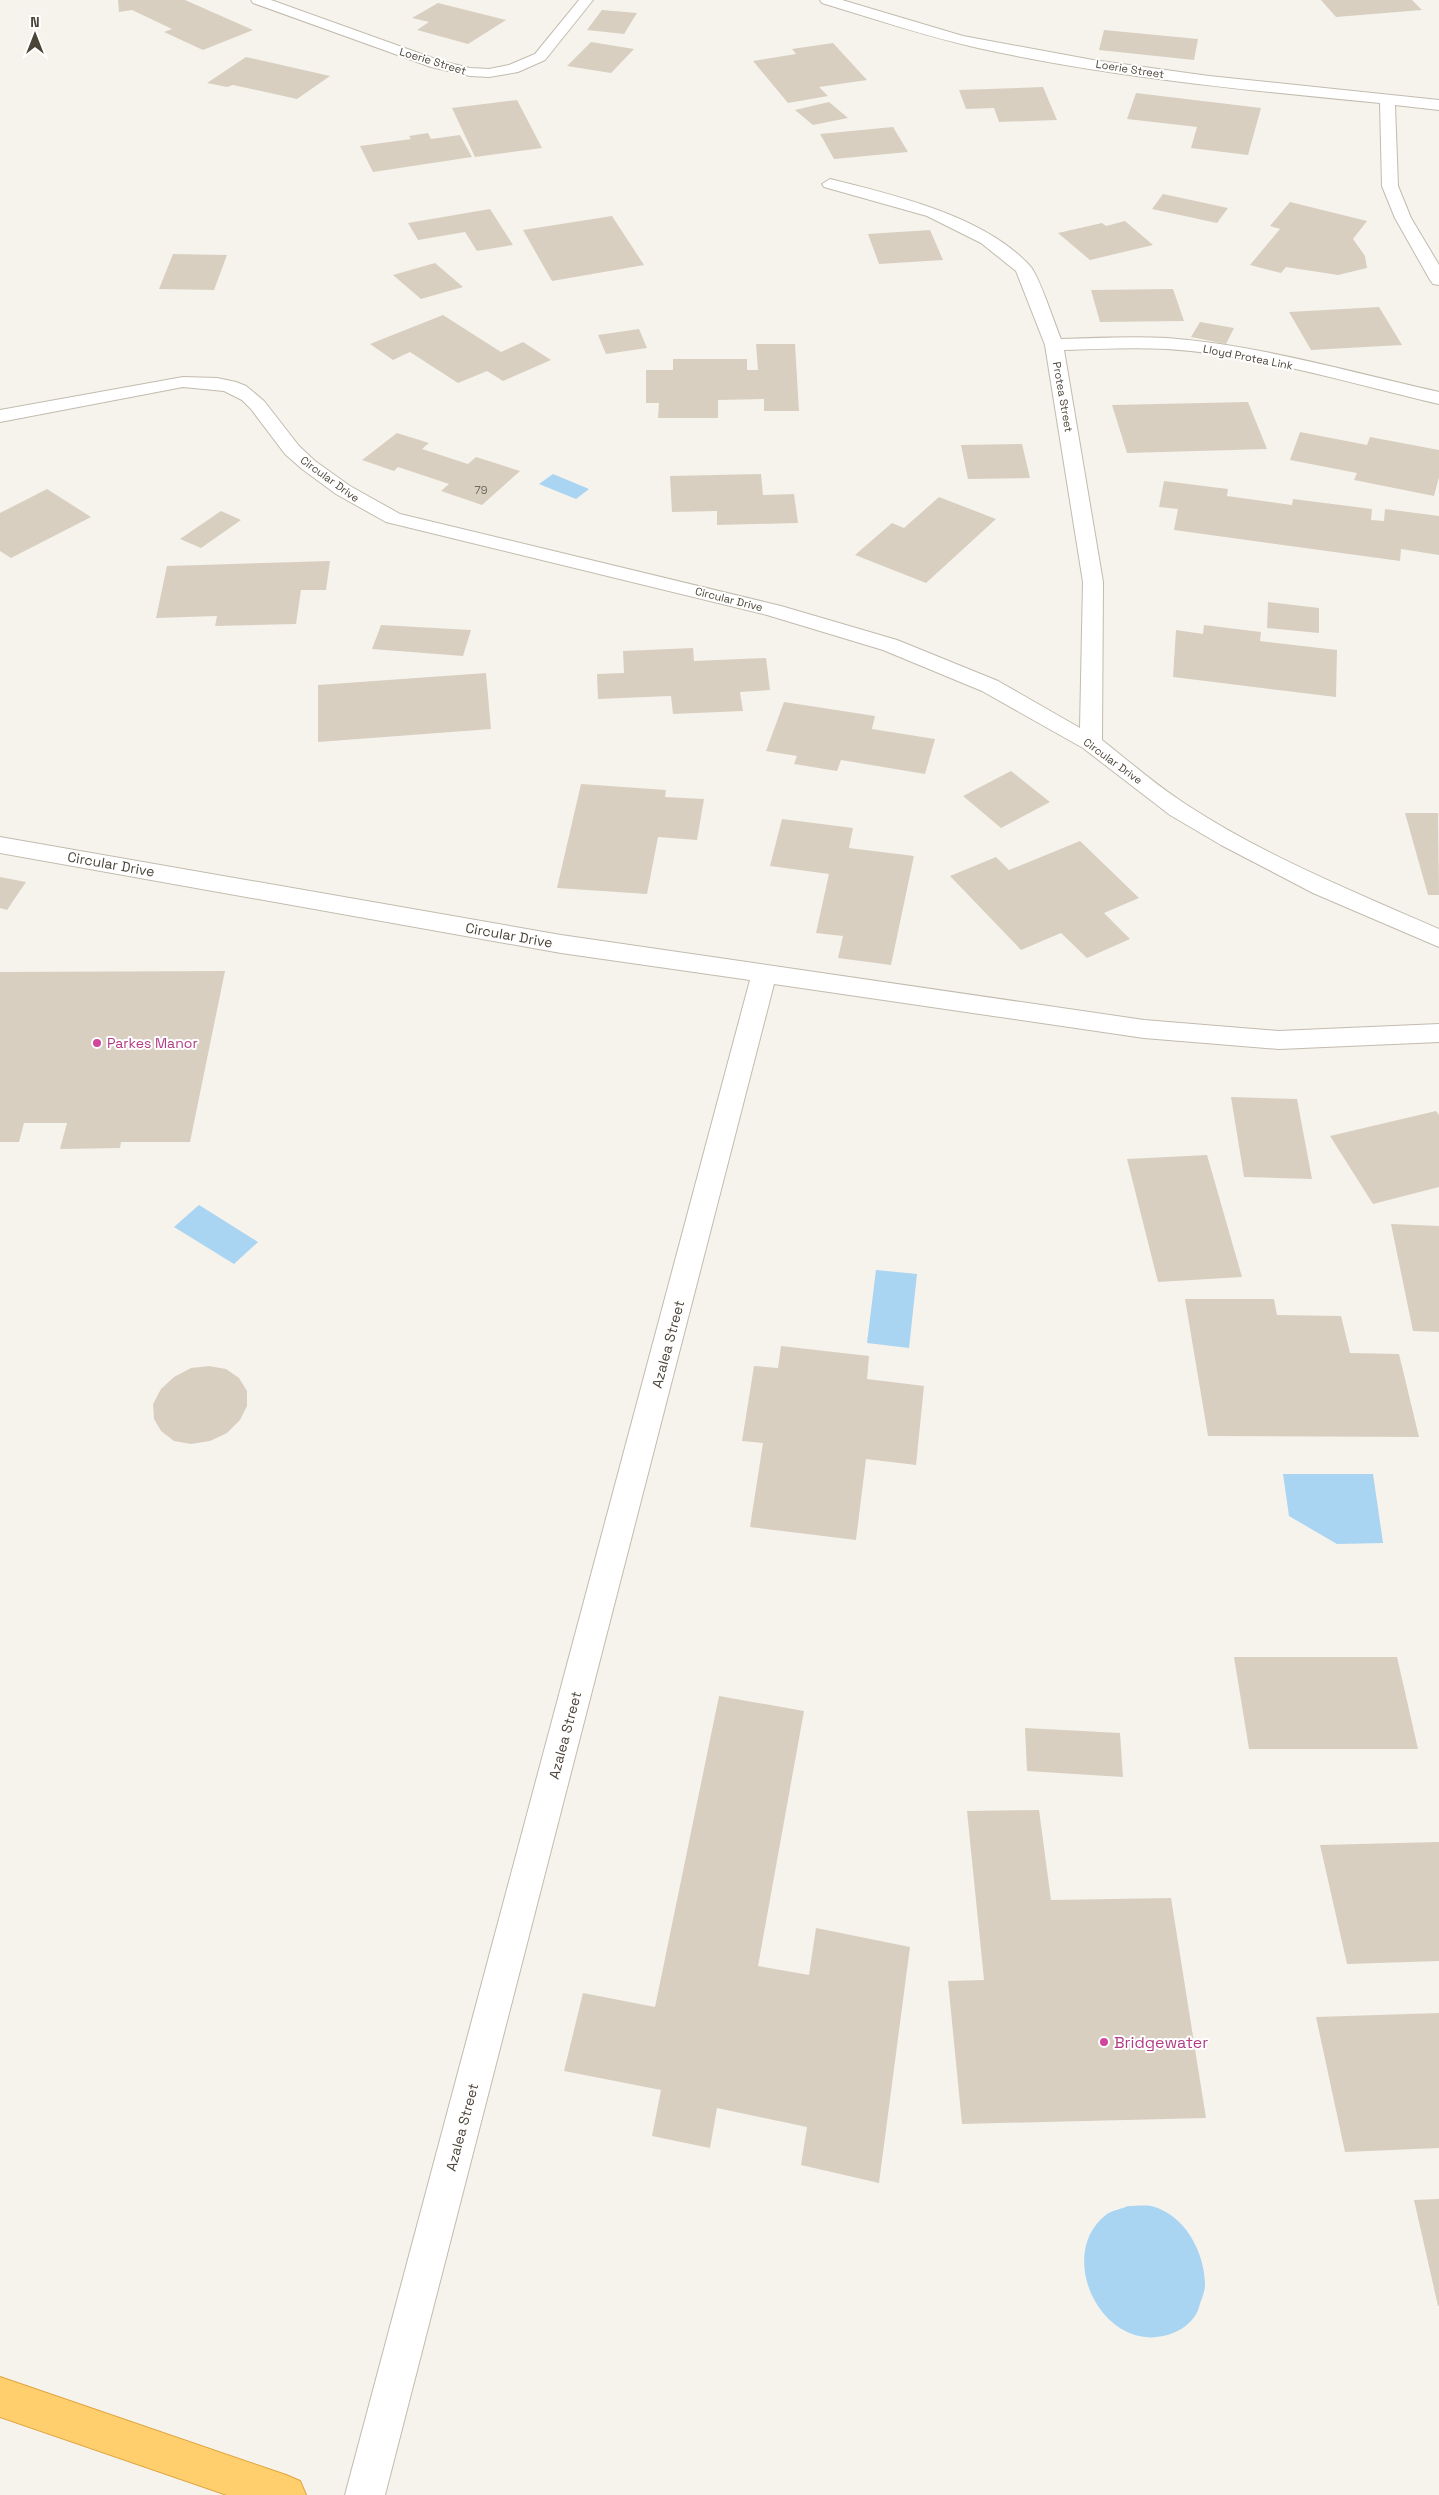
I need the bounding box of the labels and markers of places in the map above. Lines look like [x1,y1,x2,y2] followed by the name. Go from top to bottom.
[107,1034,198,1052] place label: Parkes Manor
[91,1037,103,1049] marker: Parkes Manor
[1114,2032,1208,2053] place label: Bridgewater
[1098,2036,1110,2048] marker: Bridgewater

